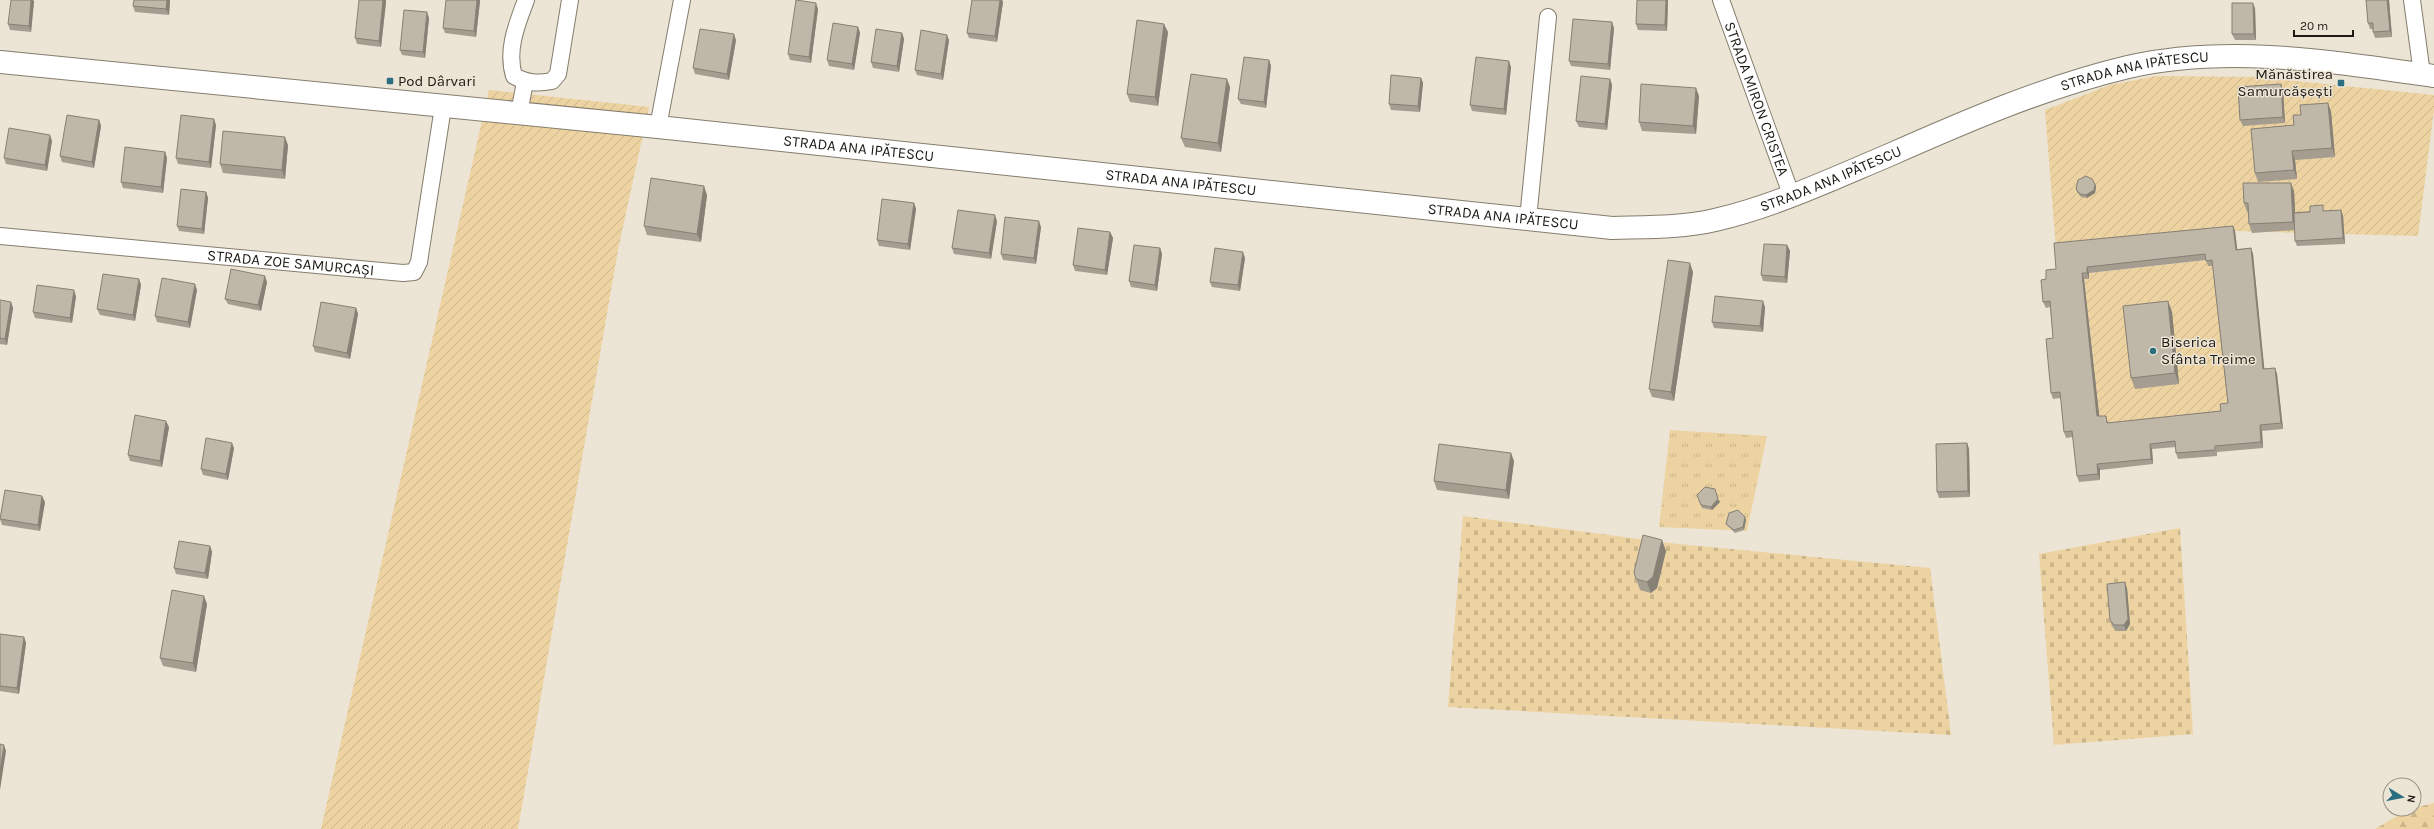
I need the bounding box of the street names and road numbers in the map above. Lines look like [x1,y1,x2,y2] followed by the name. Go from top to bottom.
[1721,19,1793,179] street label: STRADA MIRON CRISTEA
[2058,47,2209,95] street label: STRADA ANA IPĂTESCU
[782,131,935,165] street label: STRADA ANA IPĂTESCU
[1757,142,1904,216] street label: STRADA ANA IPĂTESCU
[1105,165,1257,199] street label: STRADA ANA IPĂTESCU
[1427,200,1579,233] street label: STRADA ANA IPĂTESCU
[207,246,375,279] street label: STRADA ZOE SAMURCAȘI

